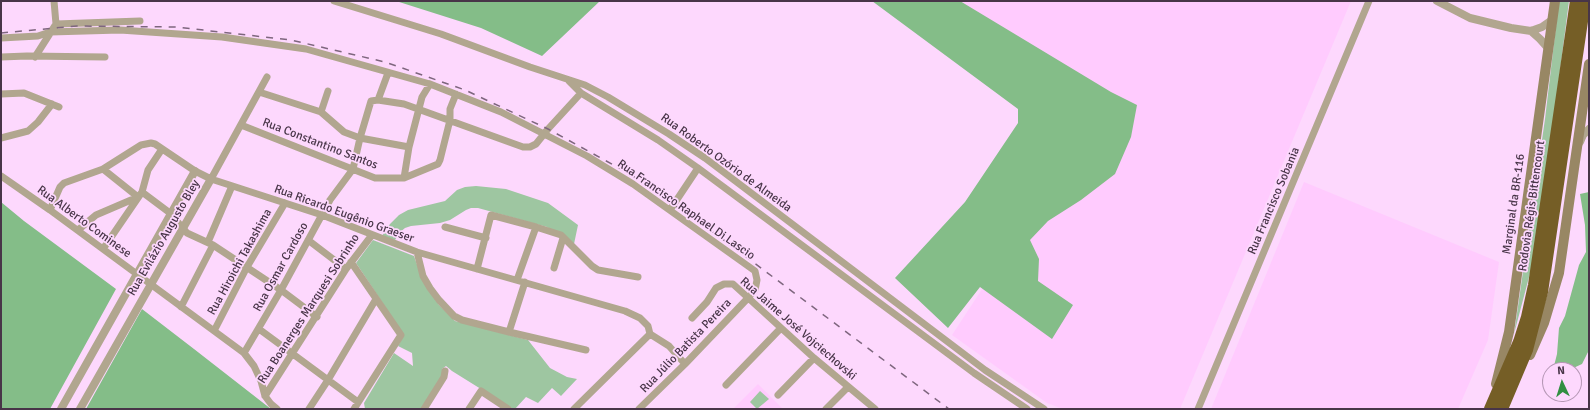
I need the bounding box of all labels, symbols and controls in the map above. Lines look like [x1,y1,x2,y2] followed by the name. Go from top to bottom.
[658,111,794,215] street label: Rua Roberto Ozório de Almeida
[260,115,380,173] street label: Rua Constantino Santos
[1516,140,1548,272] street label: Rodovia Régis Bittencourt
[1245,145,1303,257] street label: Rua Francisco Sobania
[1500,153,1528,255] street label: Marginal da BR-116
[614,157,758,263] street label: Rua Francisco Raphael Di Lascio
[125,177,203,299] street label: Rua Evilázio Augusto Bley
[272,182,416,246] street label: Rua Ricardo Eugênio Graeser
[34,183,134,261] street label: Rua Alberto Cominese
[205,206,275,318] street label: Rua Hiroichi Takashima
[251,220,311,314] street label: Rua Osmar Cardoso
[255,231,363,387] street label: Rua Boanerges Marquesi Sobrinho
[737,275,859,383] street label: Rua Jaime José Vojciechovski
[637,296,735,396] street label: Rua Júlio Batista Pereira
[1542,362,1582,402] north arrow
[1557,364,1565,377] text: N

